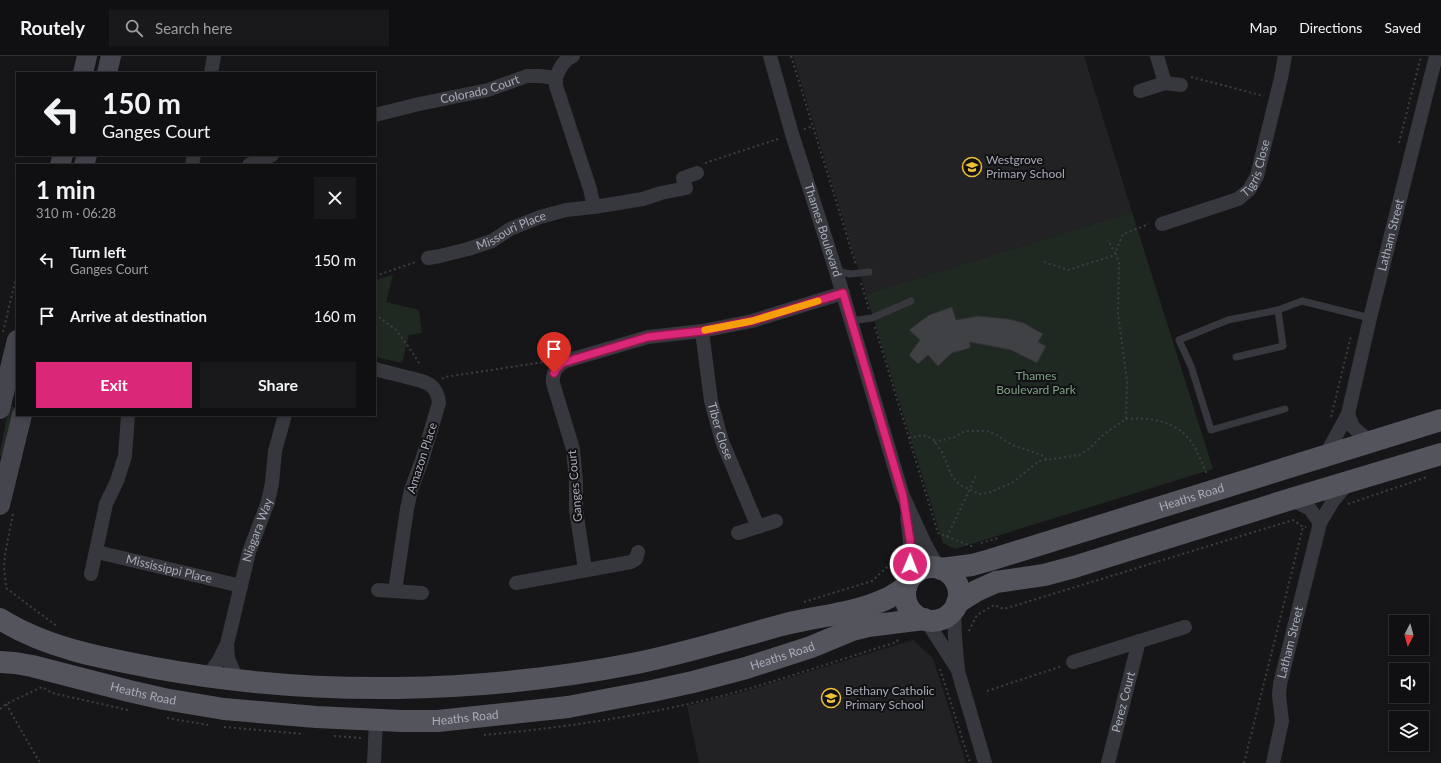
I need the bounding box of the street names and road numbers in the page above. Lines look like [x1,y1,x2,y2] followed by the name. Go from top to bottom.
[439,71,522,106] street label: Colorado Court
[1238,138,1273,200] street label: Tigris Close
[801,181,845,278] street label: Thames Boulevard
[1374,197,1407,272] street label: Latham Street
[474,208,547,253] street label: Missouri Place
[705,401,737,462] street label: Tiber Close
[403,420,440,495] street label: Amazon Place
[564,449,585,523] street label: Ganges Court
[1157,480,1226,514] street label: Heaths Road
[239,496,276,563] street label: Niagara Way
[125,551,214,586] street label: Mississippi Place
[1274,604,1306,680] street label: Latham Street
[748,638,817,673] street label: Heaths Road
[1108,669,1138,734] street label: Perez Court
[109,678,177,708] street label: Heaths Road
[432,707,499,728] street label: Heaths Road

